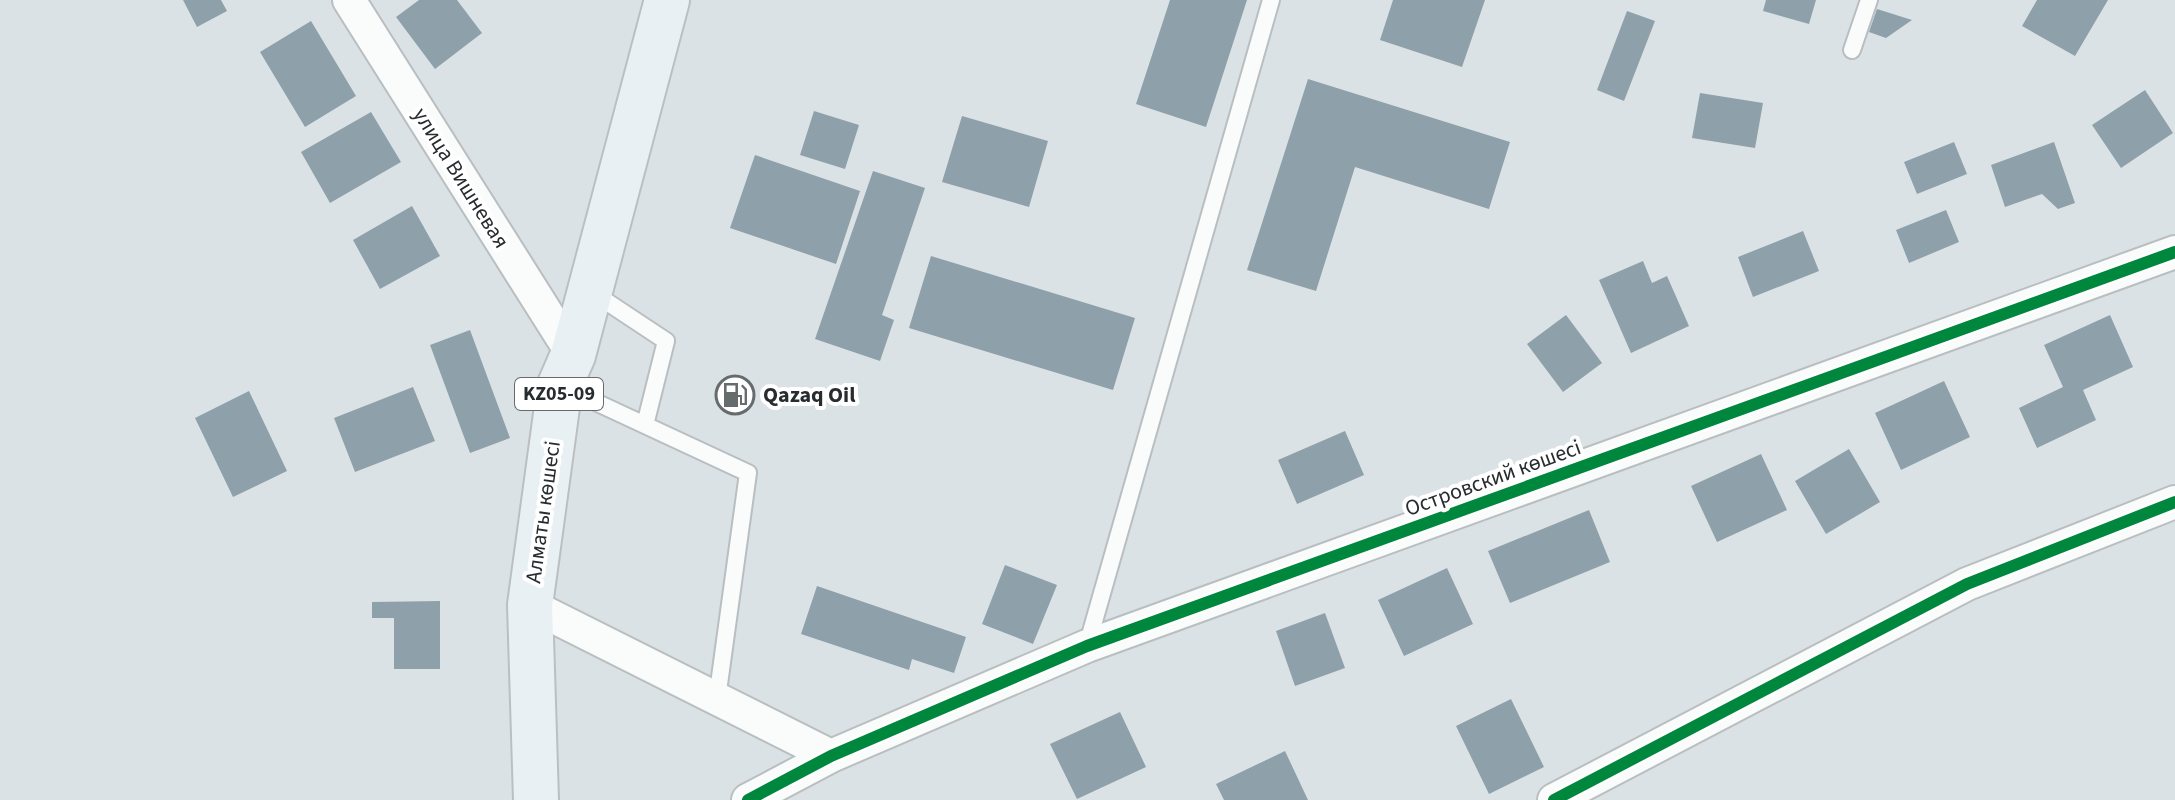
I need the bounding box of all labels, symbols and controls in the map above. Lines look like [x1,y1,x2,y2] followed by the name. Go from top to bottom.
[405,101,517,255] street label: улица Вишневая
[714,374,756,416] fuel station icon: Qazaq Oil
[515,378,603,410] road number: KZ05-09
[763,379,856,411] place label: Qazaq Oil
[1400,431,1586,525] street label: Островский көшесі
[517,439,569,585] street label: Алматы көшесі

